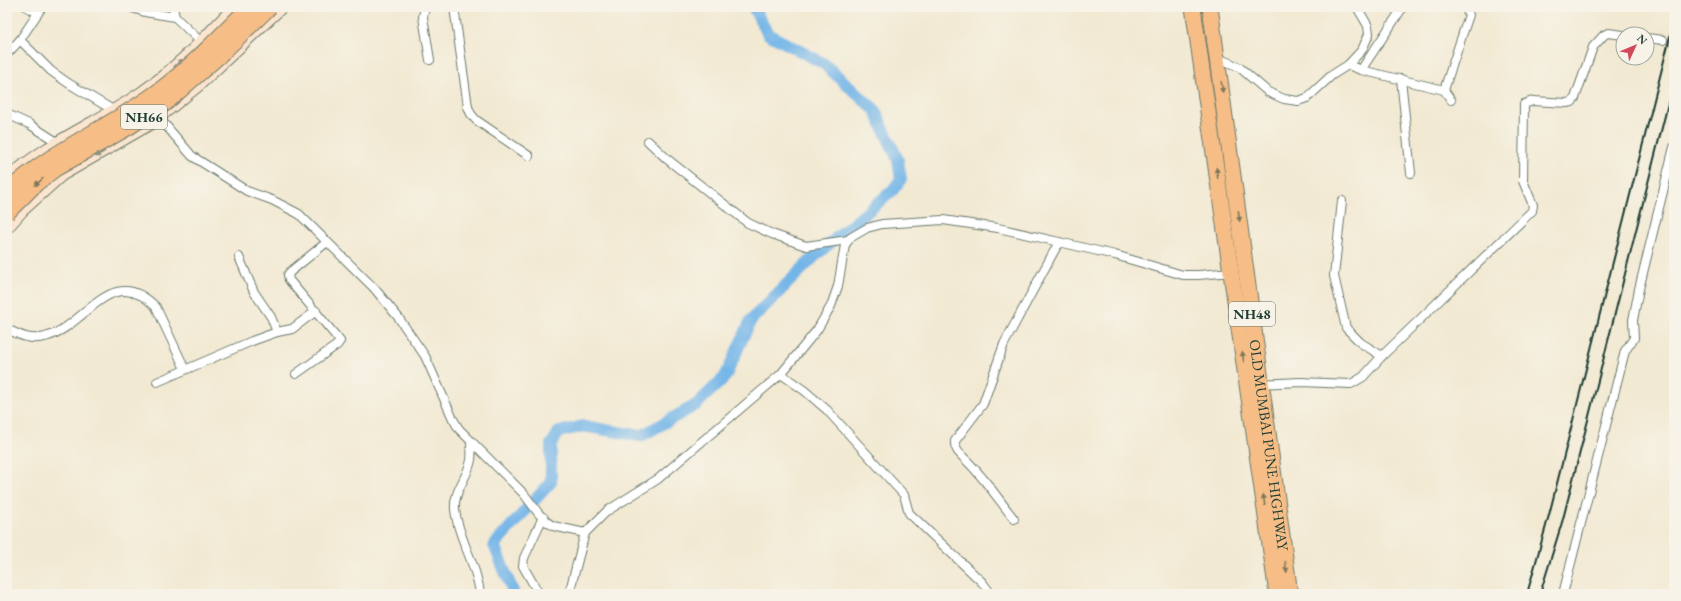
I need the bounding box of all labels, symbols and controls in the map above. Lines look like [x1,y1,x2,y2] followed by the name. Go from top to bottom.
[1615,26,1655,66] north arrow
[1634,31,1650,47] text: N
[172,58,183,67] one-way arrow
[1219,81,1225,93] one-way arrow
[121,105,167,129] road number: NH66
[94,150,106,157] one-way arrow
[1214,167,1220,179] one-way arrow
[34,177,44,186] one-way arrow
[1236,210,1242,222] one-way arrow
[1229,302,1275,326] road number: NH48
[1246,338,1294,553] street label: OLD MUMBAI PUNE HIGHWAY
[1240,351,1246,363] one-way arrow
[1261,494,1267,506] one-way arrow
[1283,561,1289,573] one-way arrow

